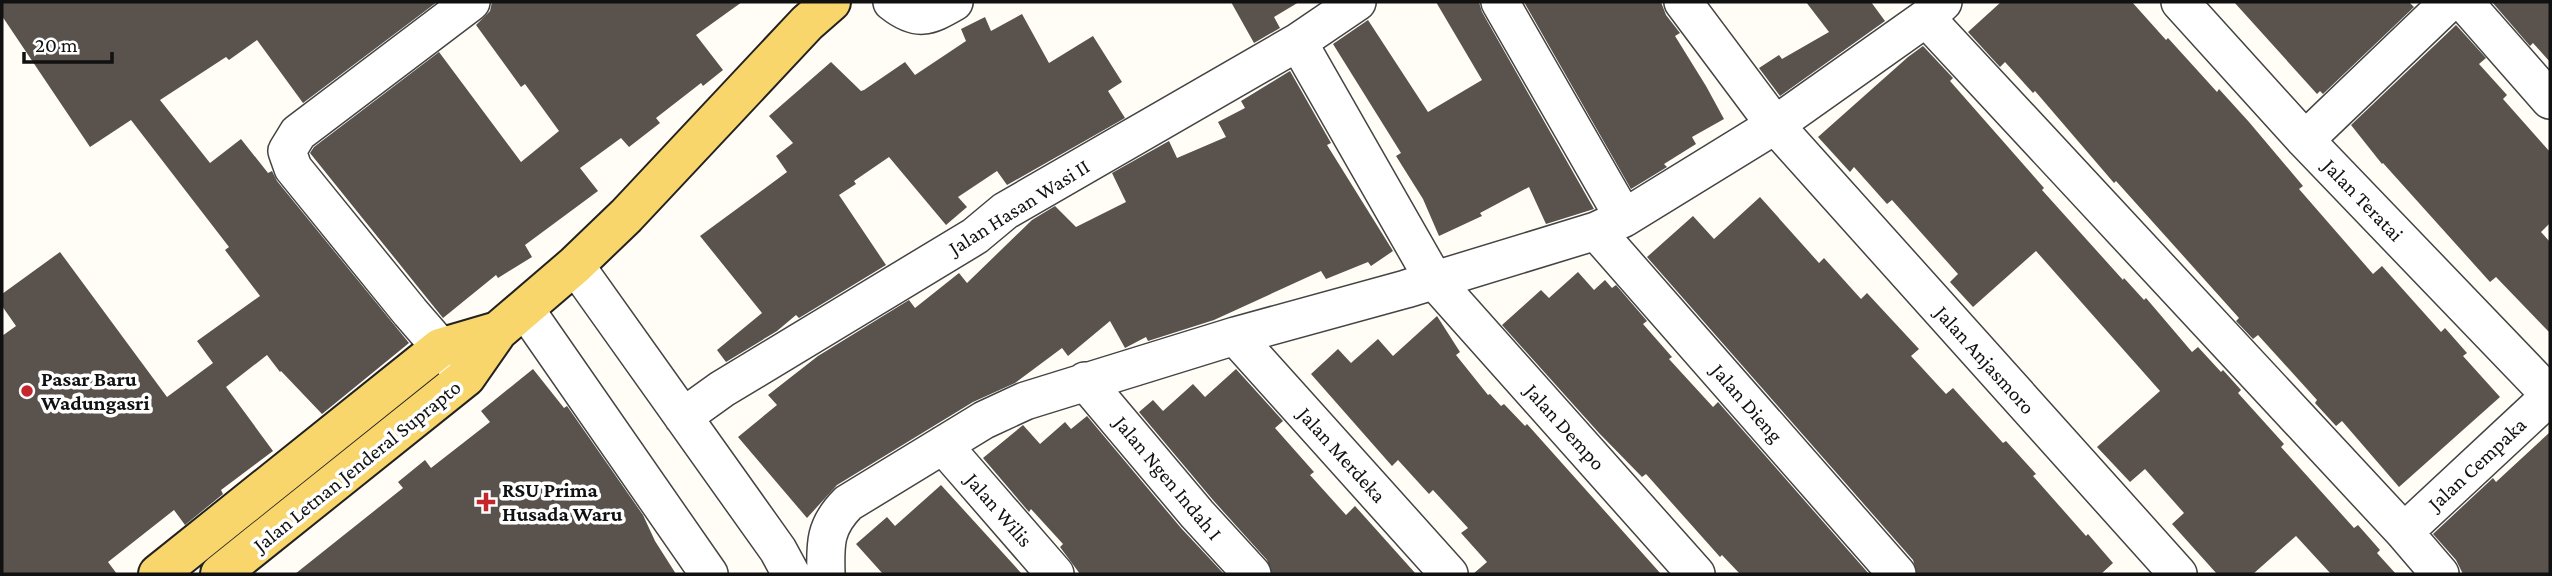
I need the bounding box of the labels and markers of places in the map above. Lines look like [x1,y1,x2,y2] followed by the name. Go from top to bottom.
[40,367,149,415] place label: Pasar Baru Wadungasri
[19,383,35,399] marker: Pasar Baru Wadungasri
[502,478,622,526] place label: RSU Prima Husada Waru
[476,492,496,512] marker: RSU Prima Husada Waru

